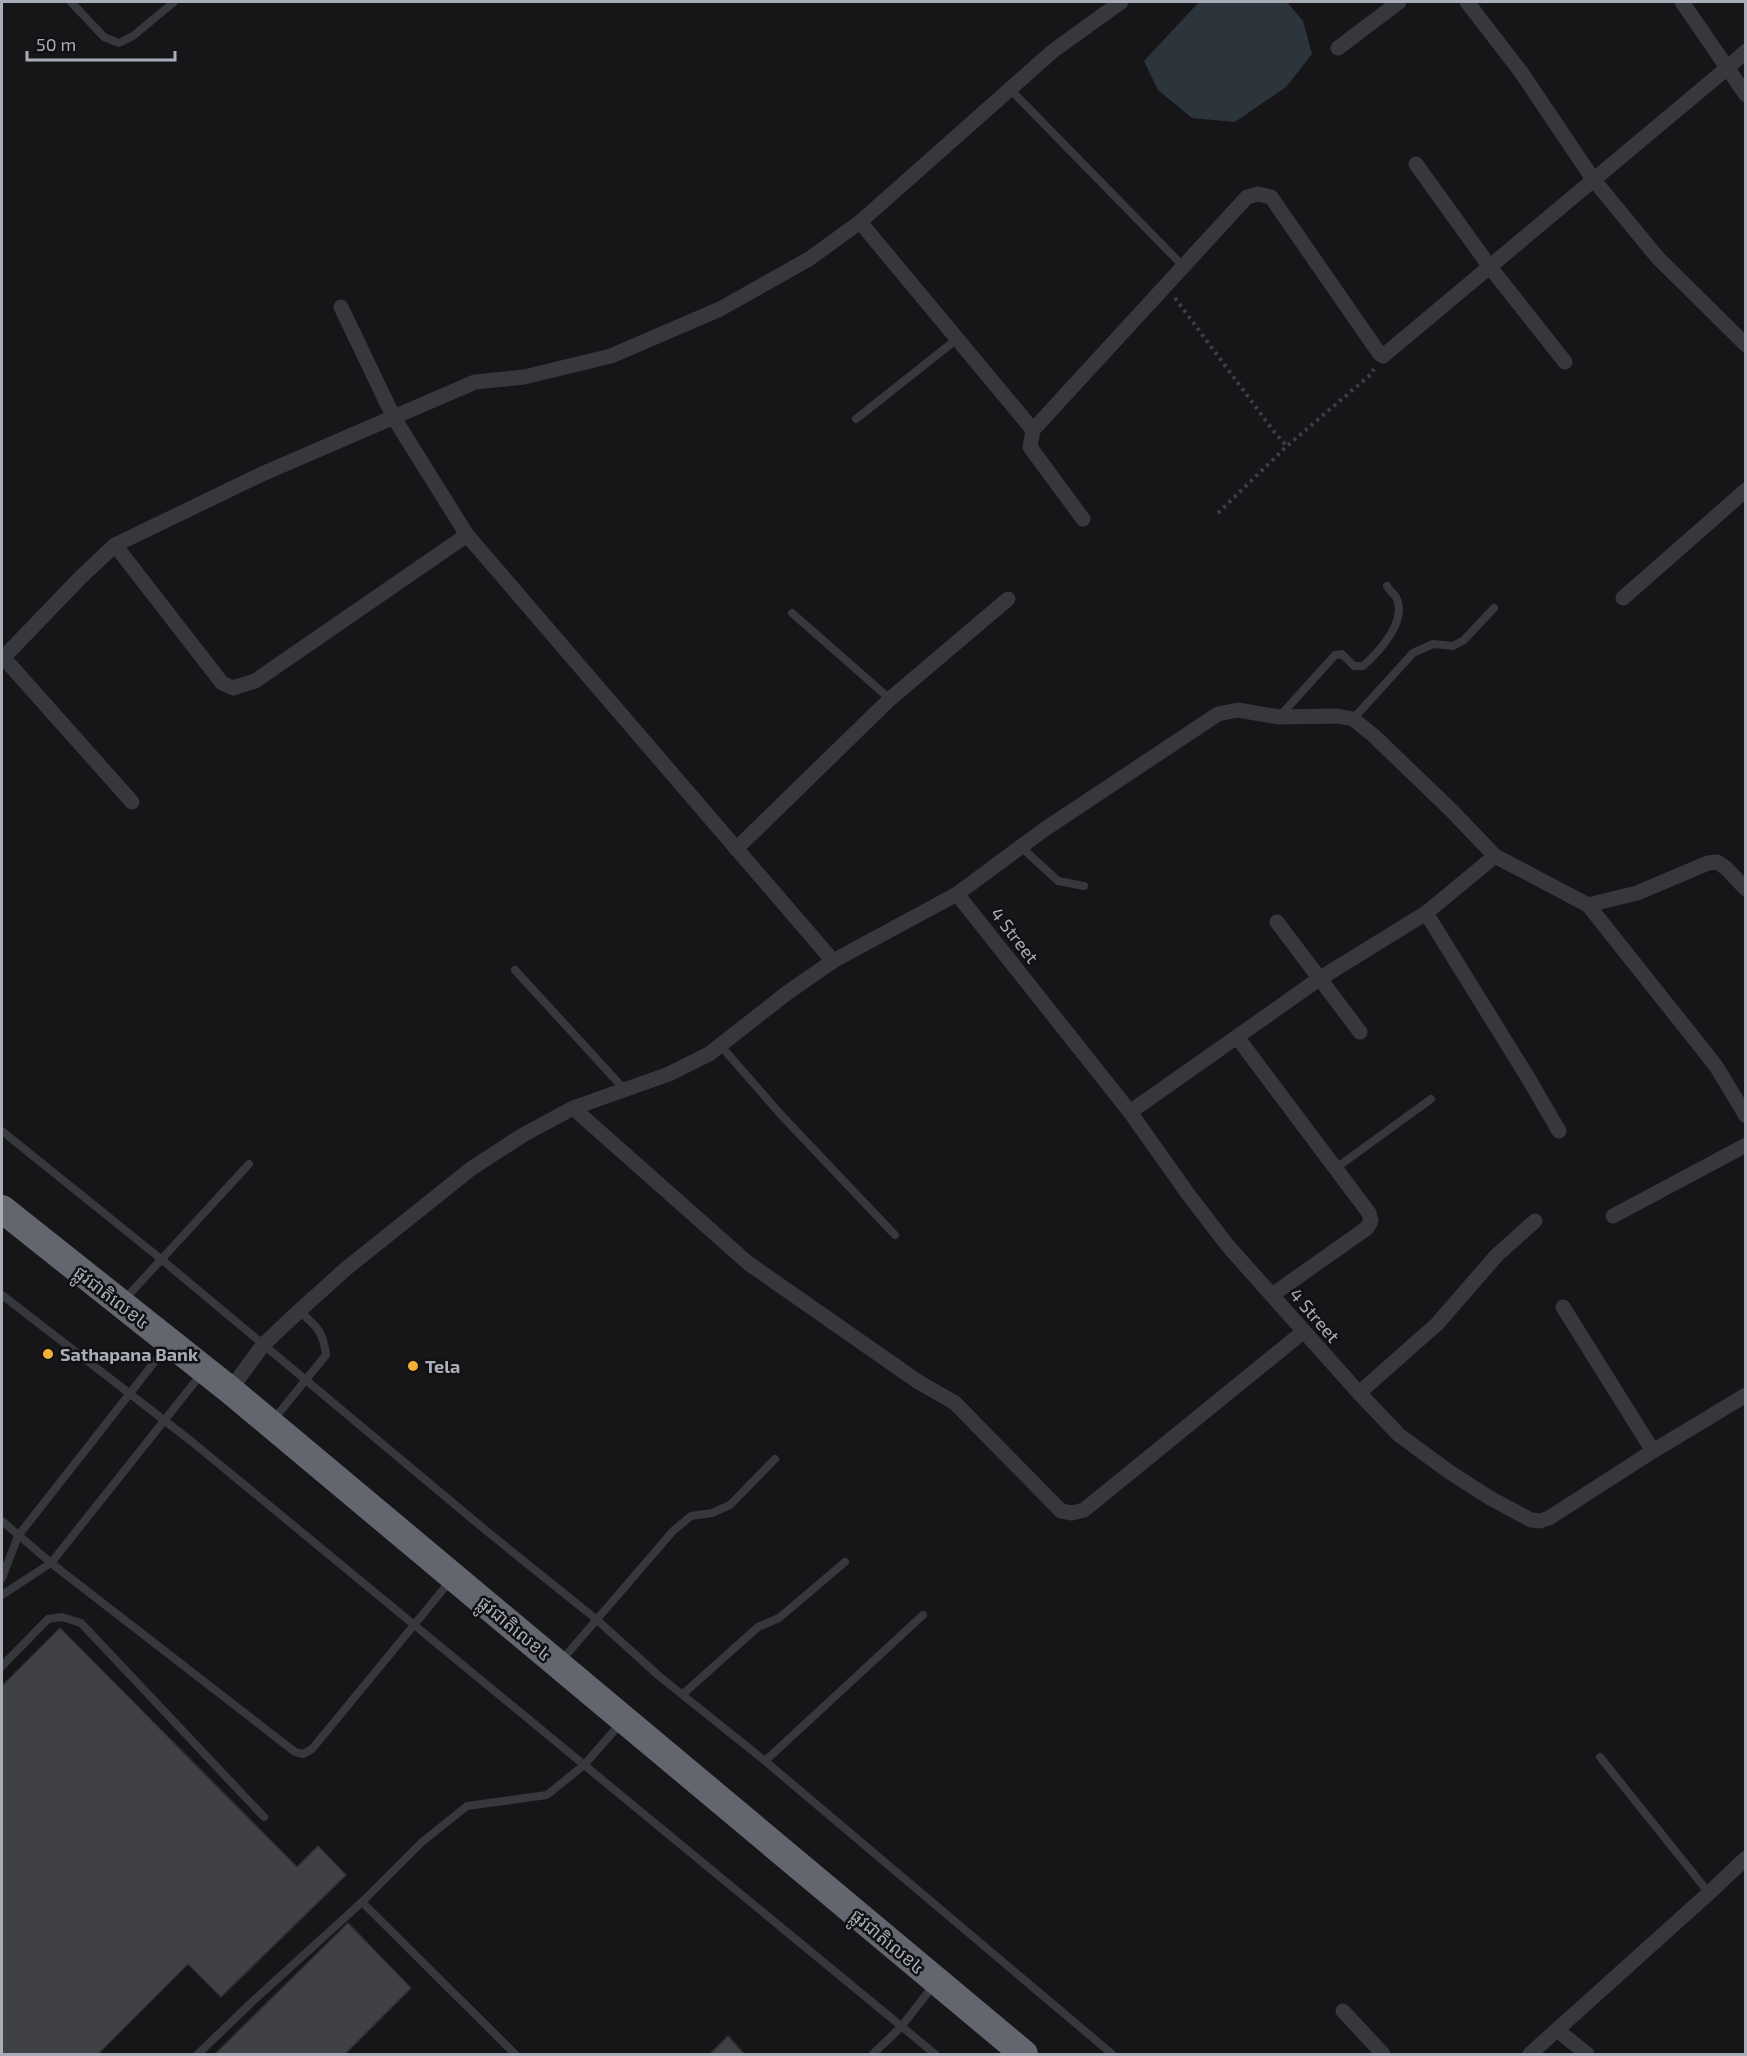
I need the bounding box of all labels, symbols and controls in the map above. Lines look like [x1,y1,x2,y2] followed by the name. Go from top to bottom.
[27,24,176,62] scale bar
[36,33,76,55] text: 50 m
[986,903,1044,968] street label: 4 Street
[66,1261,154,1338] street label: ផ្លូវជាតិលេខ៤
[1285,1283,1345,1347] street label: 4 Street
[60,1343,198,1365] place label: Sathapana Bank
[41,1347,55,1361] marker: Sathapana Bank
[425,1355,460,1377] place label: Tela
[406,1359,420,1373] marker: Tela
[469,1591,557,1670] street label: ផ្លូវជាតិលេខ៤
[842,1904,930,1983] street label: ផ្លូវជាតិលេខ៤

